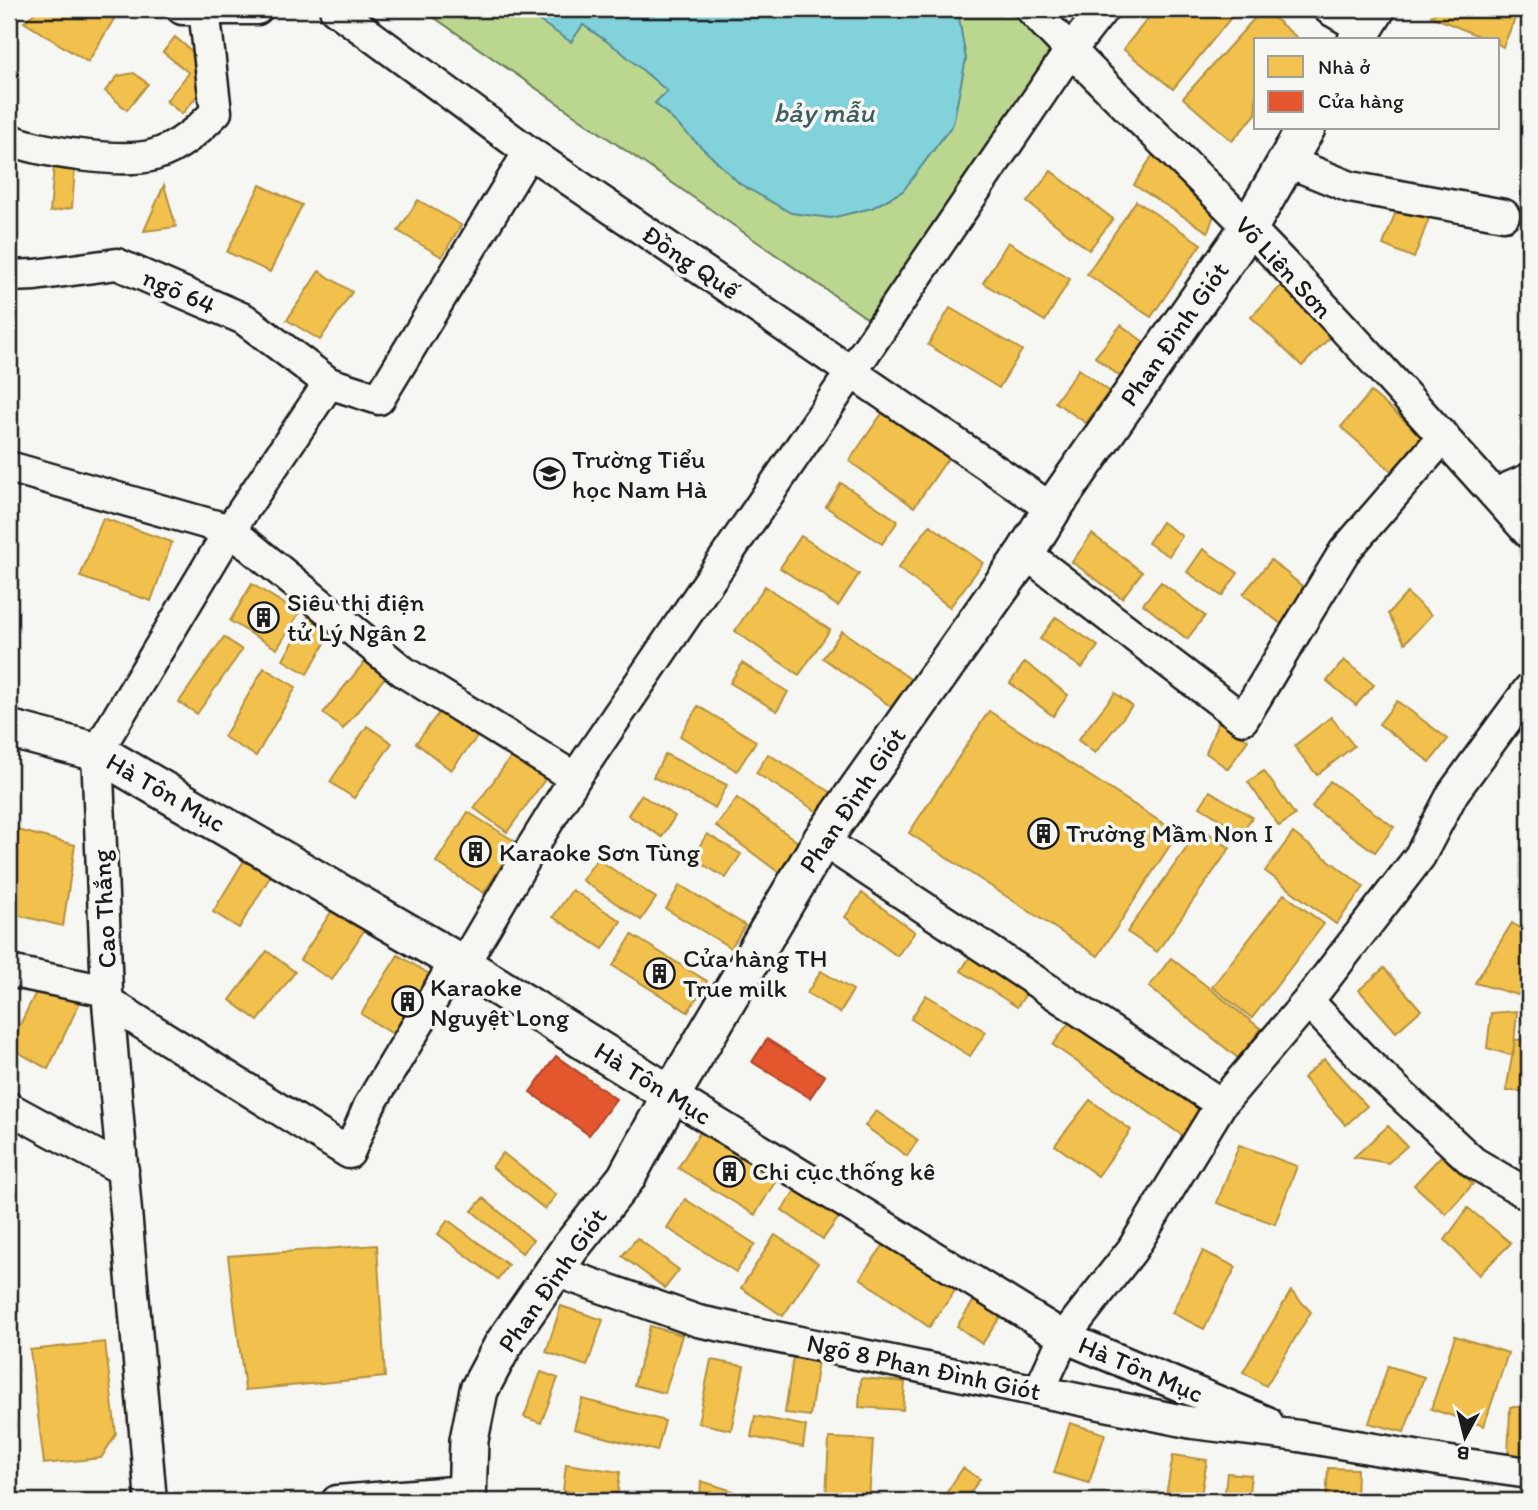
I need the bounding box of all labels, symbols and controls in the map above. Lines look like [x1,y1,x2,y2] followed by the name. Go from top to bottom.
[1254,38,1500,130] legend
[1318,54,1370,79] text: Nhà ở
[1318,88,1404,113] text: Cửa hàng
[773,95,875,129] water label: bảy mẫu
[1228,209,1340,325] street label: Võ Liên Sơn
[636,218,746,306] street label: Đồng Quế
[1113,256,1236,412] street label: Phan Đình Giót
[138,261,221,321] street label: ngõ 64
[572,443,708,505] place label: Trường Tiểu học Nam Hà
[532,457,566,491] school or university icon: Trường Tiểu học Nam Hà
[287,586,427,648] place label: Siêu thị điện tử Lý Ngân 2
[247,600,281,634] building icon: Siêu thị điện tử Lý Ngân 2
[792,721,913,879] street label: Phan Đình Giót
[101,745,231,839] street label: Hà Tôn Mục
[1026,816,1060,850] building icon: Trường Mầm Non I
[1066,817,1273,849] place label: Trường Mầm Non I
[459,835,493,869] building icon: Karaoke Sơn Tùng
[499,836,700,868] place label: Karaoke Sơn Tùng
[85,848,123,969] street label: Cao Thắng
[683,942,828,1004] place label: Cửa hàng TH True milk
[643,956,677,990] building icon: Cửa hàng TH True milk
[430,971,570,1033] place label: Karaoke Nguyệt Long
[390,985,424,1019] building icon: Karaoke Nguyệt Long
[588,1034,718,1132] street label: Hà Tôn Mục
[712,1154,746,1188] building icon: Chi cục thống kê
[752,1155,935,1187] place label: Chi cục thống kê
[491,1202,614,1358] street label: Phan Đình Giót
[804,1327,1044,1407] street label: Ngõ 8 Phan Đình Giót
[1074,1328,1208,1410] street label: Hà Tôn Mục
[1430,1402,1500,1472] north arrow
[1455,1441,1470,1466] text: B

